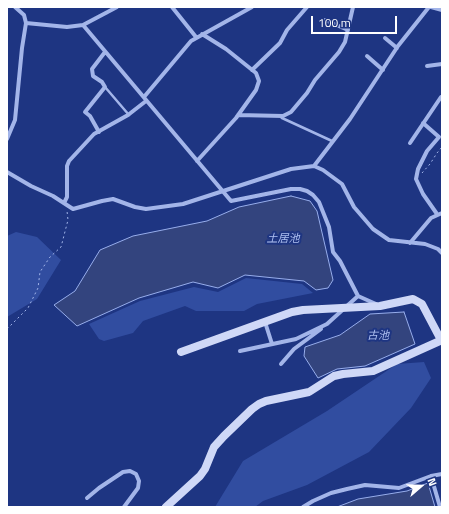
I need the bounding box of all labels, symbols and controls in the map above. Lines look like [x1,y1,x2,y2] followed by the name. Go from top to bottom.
[313,8,399,34] scale bar
[318,13,351,32] text: 100 m
[267,232,299,246] water label: 土居池
[367,329,389,343] water label: 古池
[401,466,441,506] north arrow
[423,476,441,488] text: N

